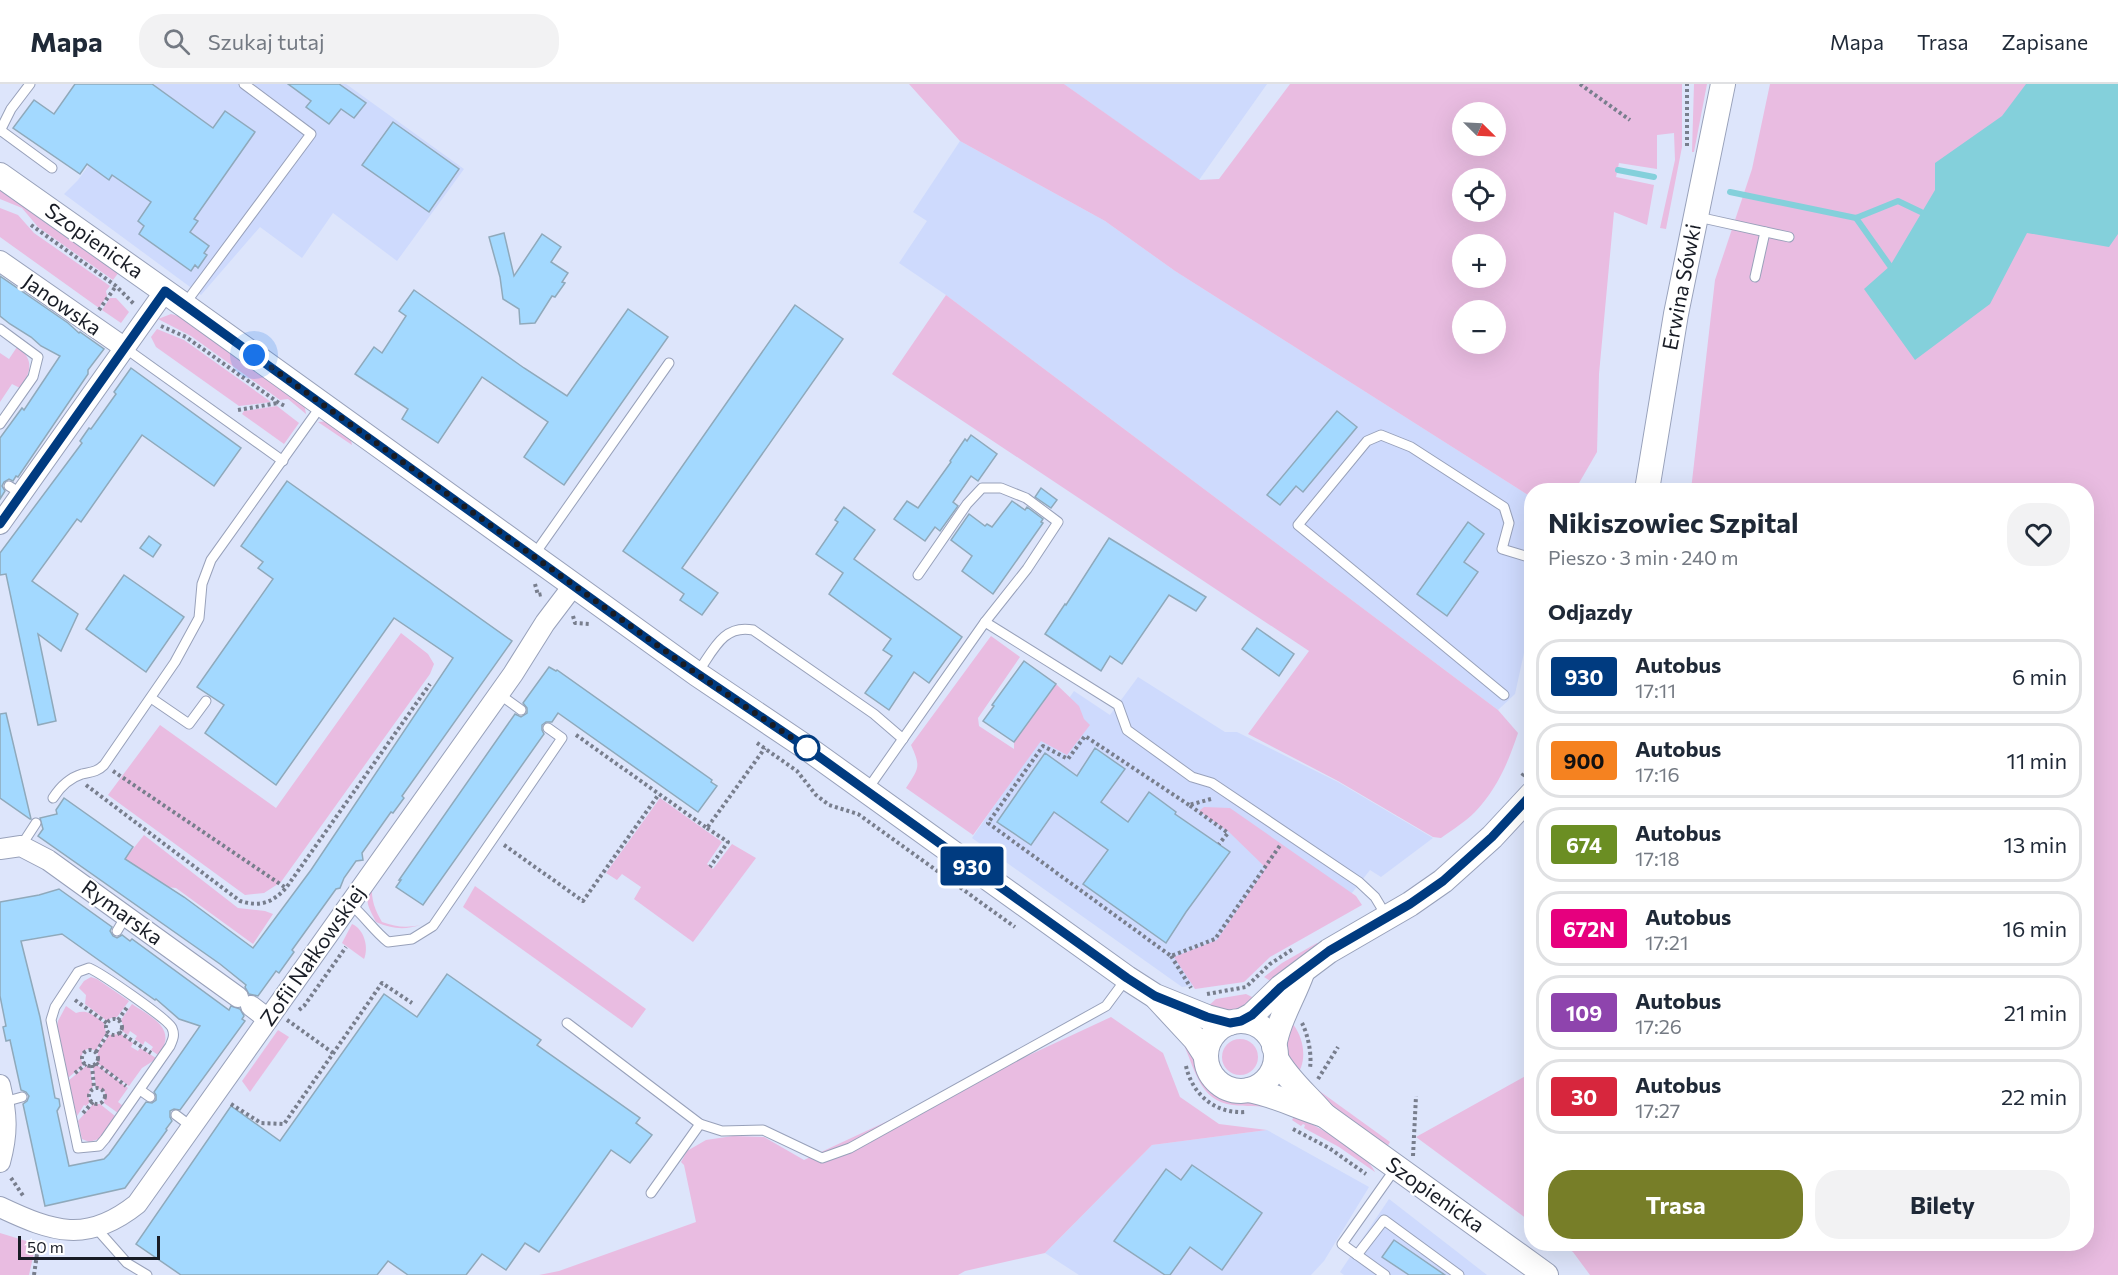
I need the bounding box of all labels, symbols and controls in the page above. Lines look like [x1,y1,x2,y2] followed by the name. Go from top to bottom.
[139,14,559,68] search box
[30,24,103,58] text: Mapa
[160,25,193,58] icon: search
[208,28,325,55] text: Szukaj tutaj
[1830,29,1884,54] text: Mapa
[1917,29,1968,54] text: Trasa
[2001,29,2088,54] text: Zapisane
[1452,102,1506,156] north arrow
[1452,102,1506,354] map controls
[1452,168,1506,222] button: locate
[41,197,149,283] street label: Szopienicka
[1656,221,1705,352] street label: Erwina Sówki
[1452,234,1506,288] button: +
[19,268,107,340] street label: Janowska
[1452,300,1506,354] button: −
[239,340,269,370] your location
[2007,503,2070,566] button: heart
[1548,505,1799,539] text: Nikiszowiec Szpital
[1548,545,1738,569] text: Pieszo · 3 min · 240 m
[1548,598,1633,625] text: Odjazdy
[1635,651,1721,678] text: Autobus
[2012,663,2067,690] text: 6 min
[1564,664,1604,689] text: 930
[1635,678,1676,702] text: 17:11
[794,735,820,761] unlabelled marker
[1635,735,1721,762] text: Autobus
[2007,747,2067,774] text: 11 min
[1564,748,1604,773] text: 900
[1635,762,1680,786] text: 17:16
[1635,819,1721,846] text: Autobus
[2003,831,2067,858] text: 13 min
[1566,832,1602,857] text: 674
[938,846,1006,886] line badge: 930
[1635,846,1680,870] text: 17:18
[952,854,992,879] text: 930
[77,874,168,950] street label: Rymarska
[254,880,369,1030] street label: Zofii Nałkowskiej
[1645,903,1731,930] text: Autobus
[2003,915,2067,942] text: 16 min
[1563,916,1615,941] text: 672N
[1645,930,1688,954] text: 17:21
[1635,987,1721,1014] text: Autobus
[2004,999,2067,1026] text: 21 min
[1566,1000,1602,1025] text: 109
[1635,1014,1682,1038] text: 17:26
[1635,1071,1721,1098] text: Autobus
[2001,1083,2067,1110] text: 22 min
[1571,1084,1597,1109] text: 30
[1635,1098,1680,1122] text: 17:27
[1382,1151,1490,1237] street label: Szopienicka
[1548,1170,1803,1239] button: Trasa
[1815,1170,2070,1239] button: Bilety
[18,1233,160,1260] scale bar
[27,1237,64,1256] text: 50 m

